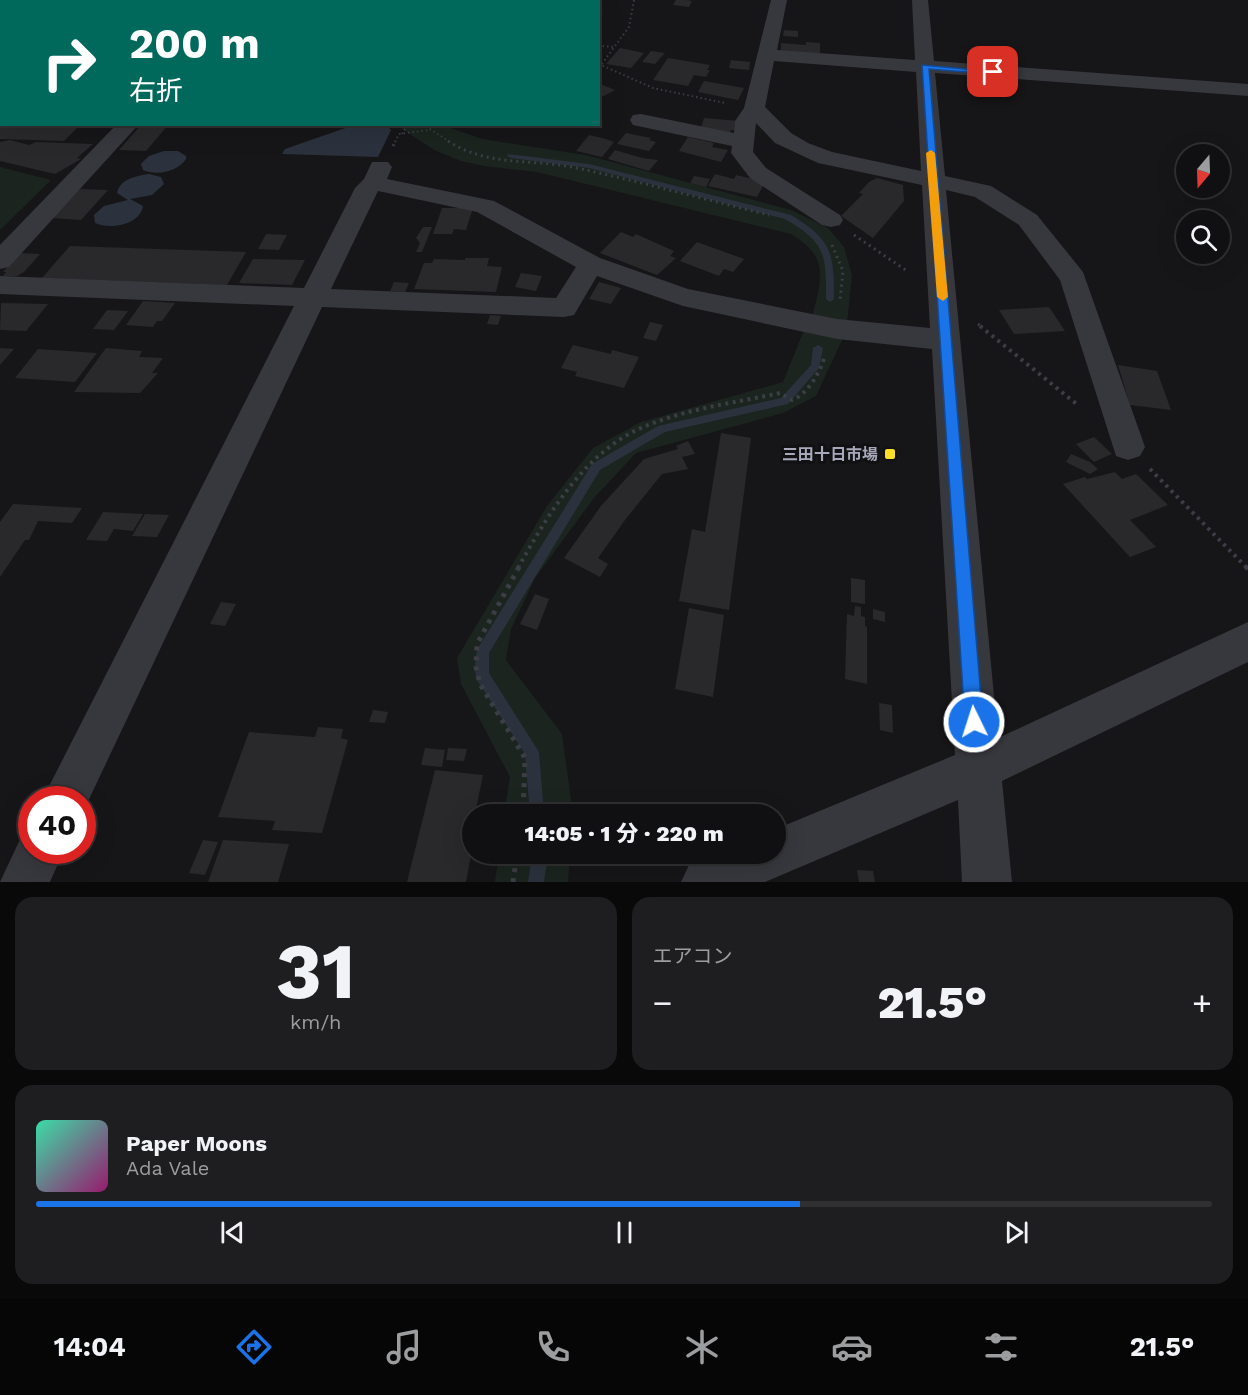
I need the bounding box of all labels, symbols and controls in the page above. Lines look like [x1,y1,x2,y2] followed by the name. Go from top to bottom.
[129,19,260,68] text: 200 m
[30,24,108,102] icon: right
[967,46,1018,97] pin
[976,55,1009,88] icon: arrive
[129,75,183,107] text: 右折
[1176,144,1230,198] north arrow
[1176,144,1230,264] map controls
[1176,210,1230,264] button: search
[782,445,878,464] place label: 三田十日市場
[883,447,897,461] marker: 三田十日市場
[942,690,1006,754] position arrow
[18,786,96,864] speed limit sign: 40
[524,821,724,846] text: 14:05 · 1 分 · 220 m
[276,925,356,1017] text: 31
[653,944,733,968] text: エアコン
[877,976,987,1029] text: 21.5°
[653,983,672,1022] text: −
[1192,983,1212,1022] text: +
[290,1010,342,1034] text: km/h
[126,1131,267,1156] text: Paper Moons
[126,1156,209,1180] text: Ada Vale
[216,1216,249,1249] icon: previous
[608,1216,641,1249] icon: pause
[1000,1216,1033,1249] icon: next
[233,1326,275,1368] icon: directions
[383,1326,425,1368] icon: music
[532,1326,574,1368] icon: phone
[681,1326,723,1368] icon: climate
[831,1326,873,1368] icon: car
[980,1326,1022,1368] icon: filters
[54,1331,126,1363] text: 14:04
[1130,1331,1194,1363] text: 21.5°

